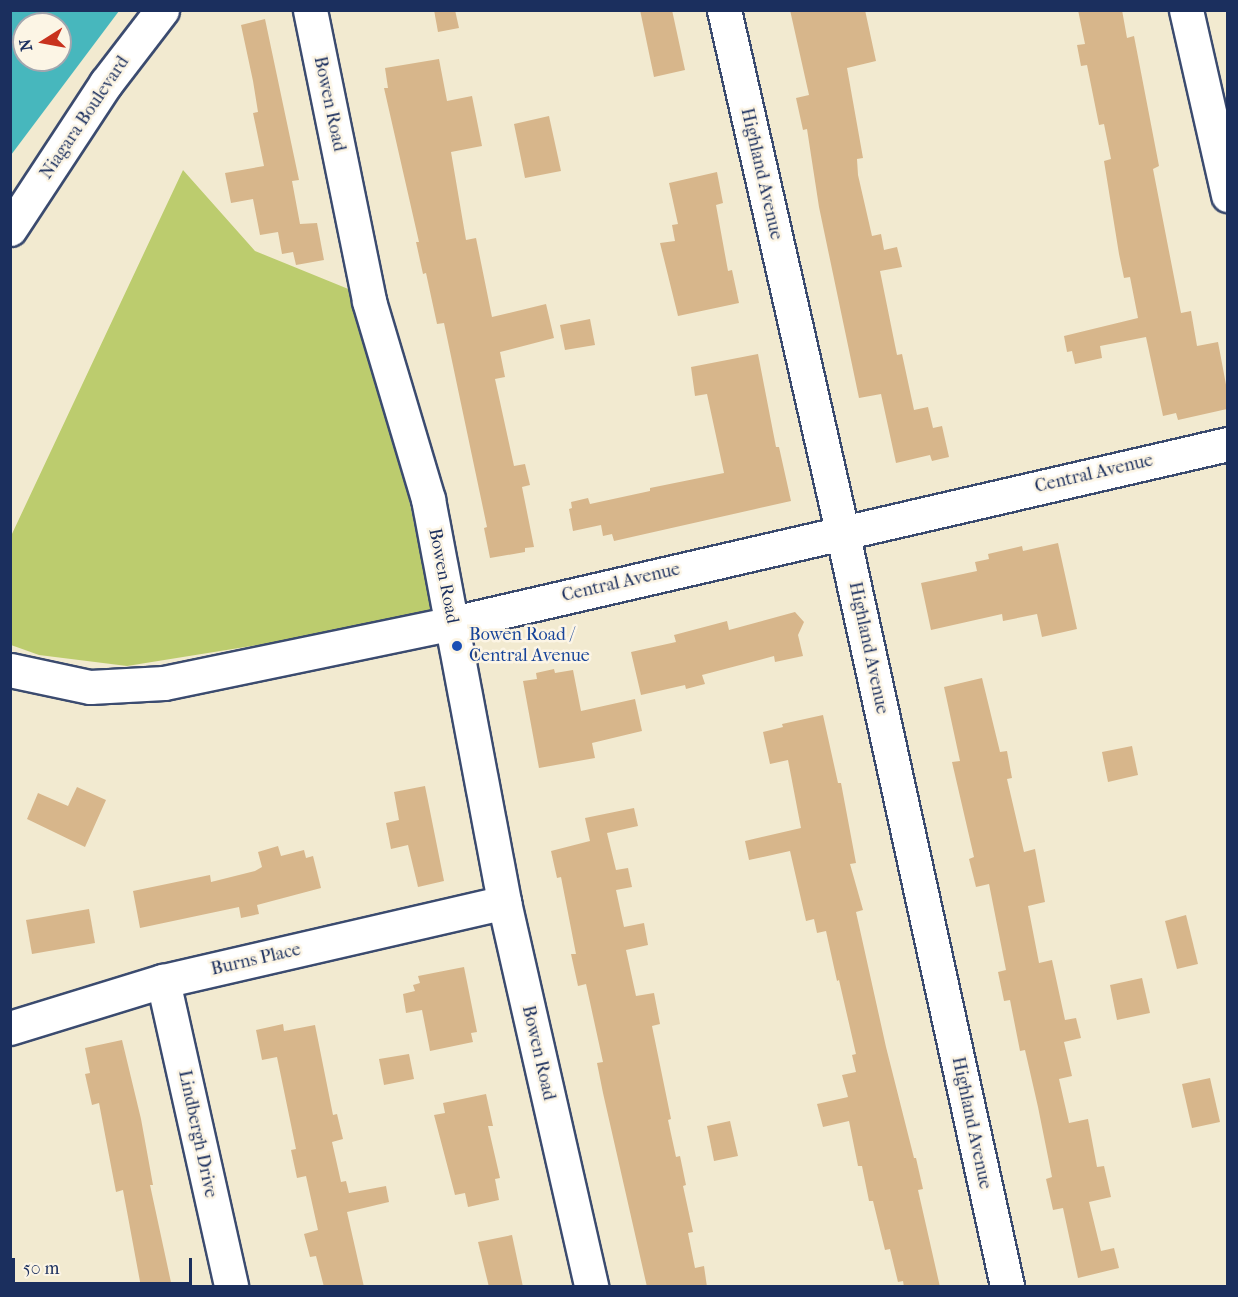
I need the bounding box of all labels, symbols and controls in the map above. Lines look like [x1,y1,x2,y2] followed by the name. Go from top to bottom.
[12,12,72,72] north arrow
[15,37,36,53] text: N
[36,52,134,184] street label: Niagara Boulevard
[308,54,350,154] street label: Bowen Road
[735,106,787,242] street label: Highland Avenue
[1033,450,1155,498] street label: Central Avenue
[423,526,463,626] street label: Bowen Road
[560,559,682,607] street label: Central Avenue
[843,580,893,716] street label: Highland Avenue
[469,625,590,668] place label: Bowen Road / Central Avenue
[450,639,464,653] marker: Bowen Road / Central Avenue
[209,939,303,981] street label: Burns Place
[517,1003,559,1103] street label: Bowen Road
[946,1055,996,1191] street label: Highland Avenue
[173,1068,221,1200] street label: Lindbergh Drive
[15,1246,195,1284] scale bar
[23,1258,59,1279] text: 50 m

